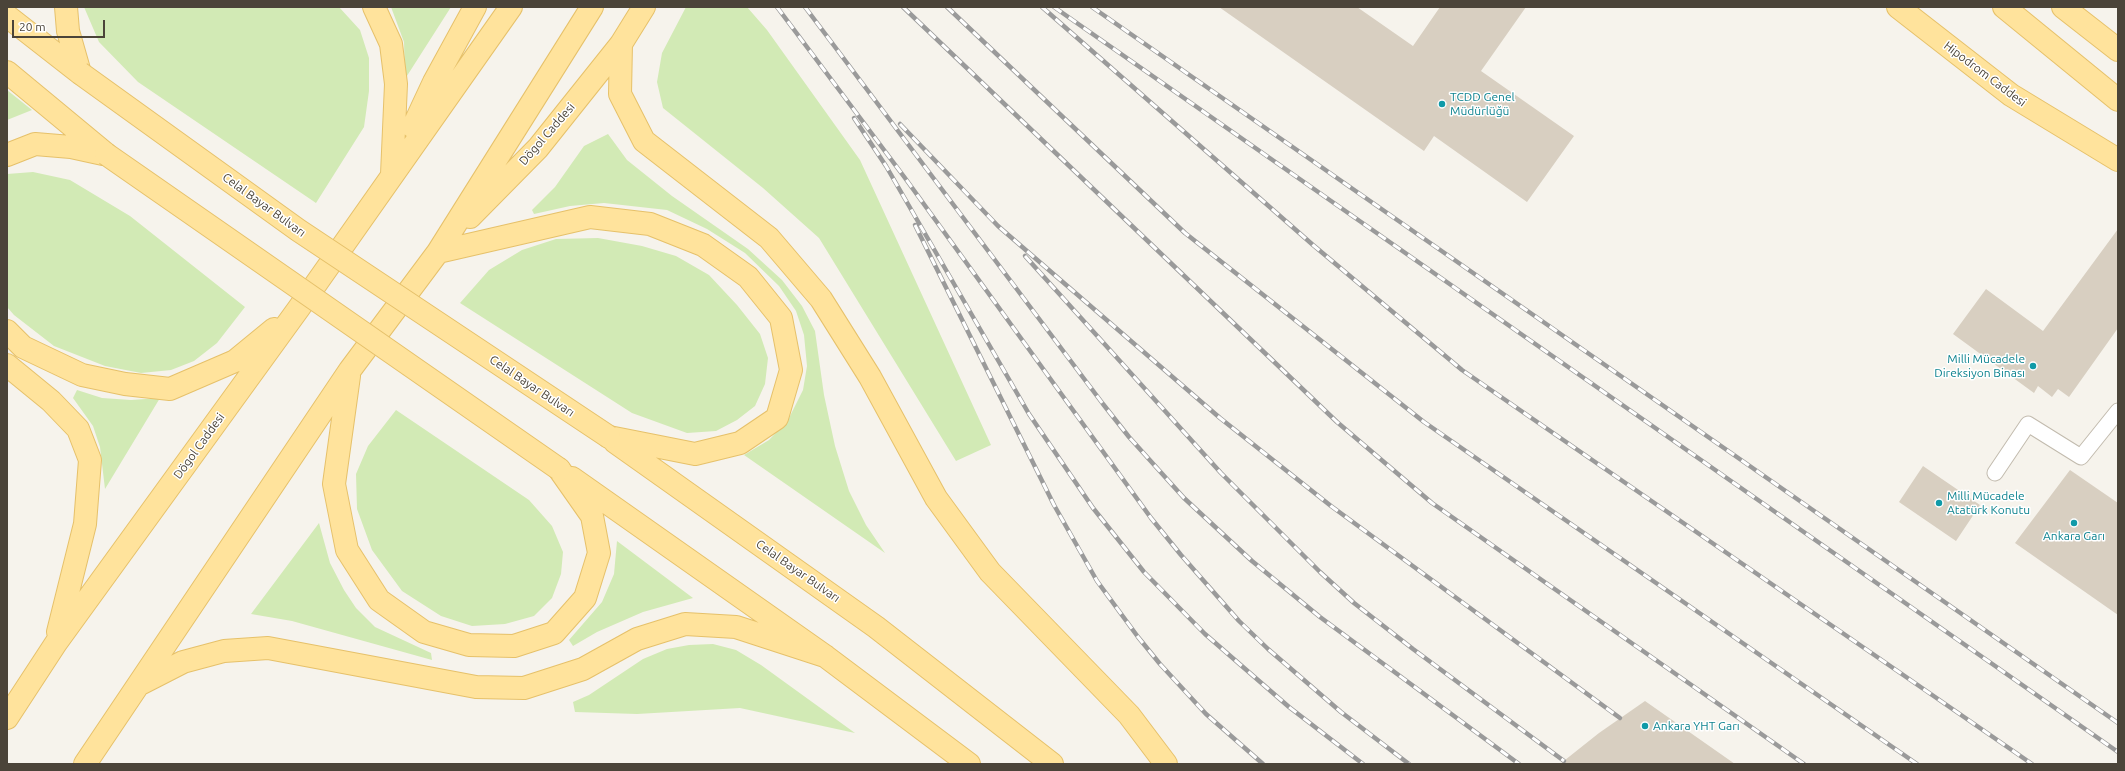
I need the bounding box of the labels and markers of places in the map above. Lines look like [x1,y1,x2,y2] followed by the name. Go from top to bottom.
[1450,90,1515,118] place label: TCDD Genel Müdürlüğü
[1437,99,1447,109] marker: TCDD Genel Müdürlüğü
[1934,352,2025,380] place label: Milli Mücadele Direksiyon Binası
[2028,361,2038,371] marker: Milli Mücadele Direksiyon Binası
[1947,489,2030,517] place label: Milli Mücadele Atatürk Konutu
[1934,498,1944,508] marker: Milli Mücadele Atatürk Konutu
[2069,518,2079,528] marker: Ankara Garı
[2043,529,2105,543] place label: Ankara Garı
[1653,719,1740,733] place label: Ankara YHT Garı
[1640,721,1650,731] marker: Ankara YHT Garı

